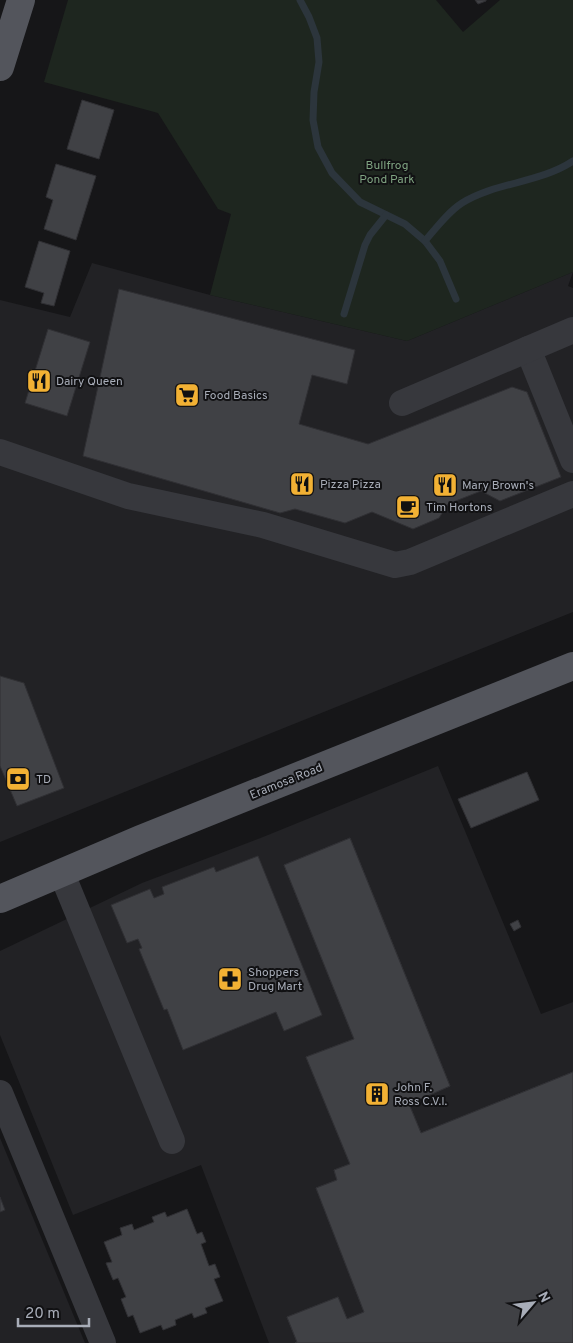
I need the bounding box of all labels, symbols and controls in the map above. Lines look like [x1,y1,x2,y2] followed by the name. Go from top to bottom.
[359,158,415,188] park label: Bullfrog Pond Park
[26,368,52,394] restaurant icon: Dairy Queen
[56,374,123,390] place label: Dairy Queen
[174,382,200,408] supermarket icon: Food Basics
[204,388,268,404] place label: Food Basics
[289,471,315,497] restaurant icon: Pizza Pizza
[432,472,458,498] restaurant icon: Mary Brown's
[320,477,381,493] place label: Pizza Pizza
[462,478,534,494] place label: Mary Brown's
[395,494,421,520] cafe icon: Tim Hortons
[426,500,492,516] place label: Tim Hortons
[248,760,325,804] street label: Eramosa Road
[5,766,31,792] bank icon: TD
[36,772,51,788] place label: TD
[248,965,302,995] place label: Shoppers Drug Mart
[217,966,243,992] pharmacy icon: Shoppers Drug Mart
[394,1080,447,1110] place label: John F. Ross C.V.I.
[364,1081,390,1107] building icon: John F. Ross C.V.I.
[508,1278,558,1328] north arrow
[533,1289,553,1306] text: N
[18,1296,89,1328] scale bar
[25,1305,60,1324] text: 20 m

